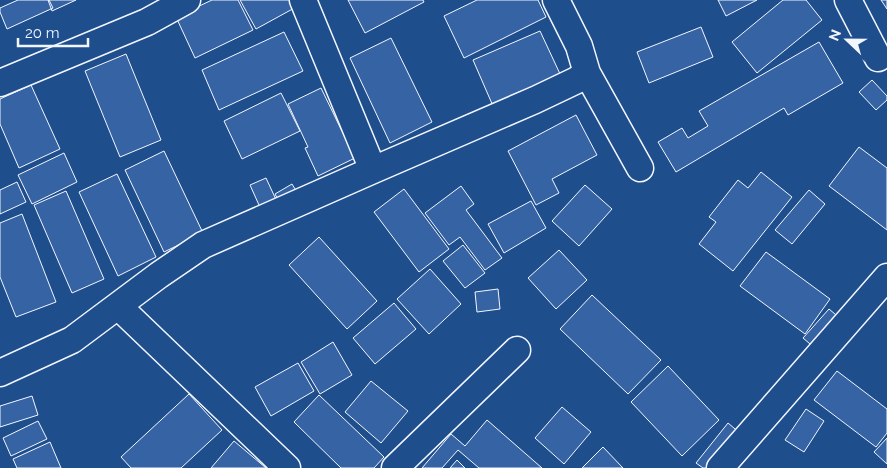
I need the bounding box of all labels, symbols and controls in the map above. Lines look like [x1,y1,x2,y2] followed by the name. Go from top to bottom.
[18,15,88,47] scale bar
[822,15,872,65] north arrow
[25,24,60,42] text: 20 m
[826,27,844,43] text: N

